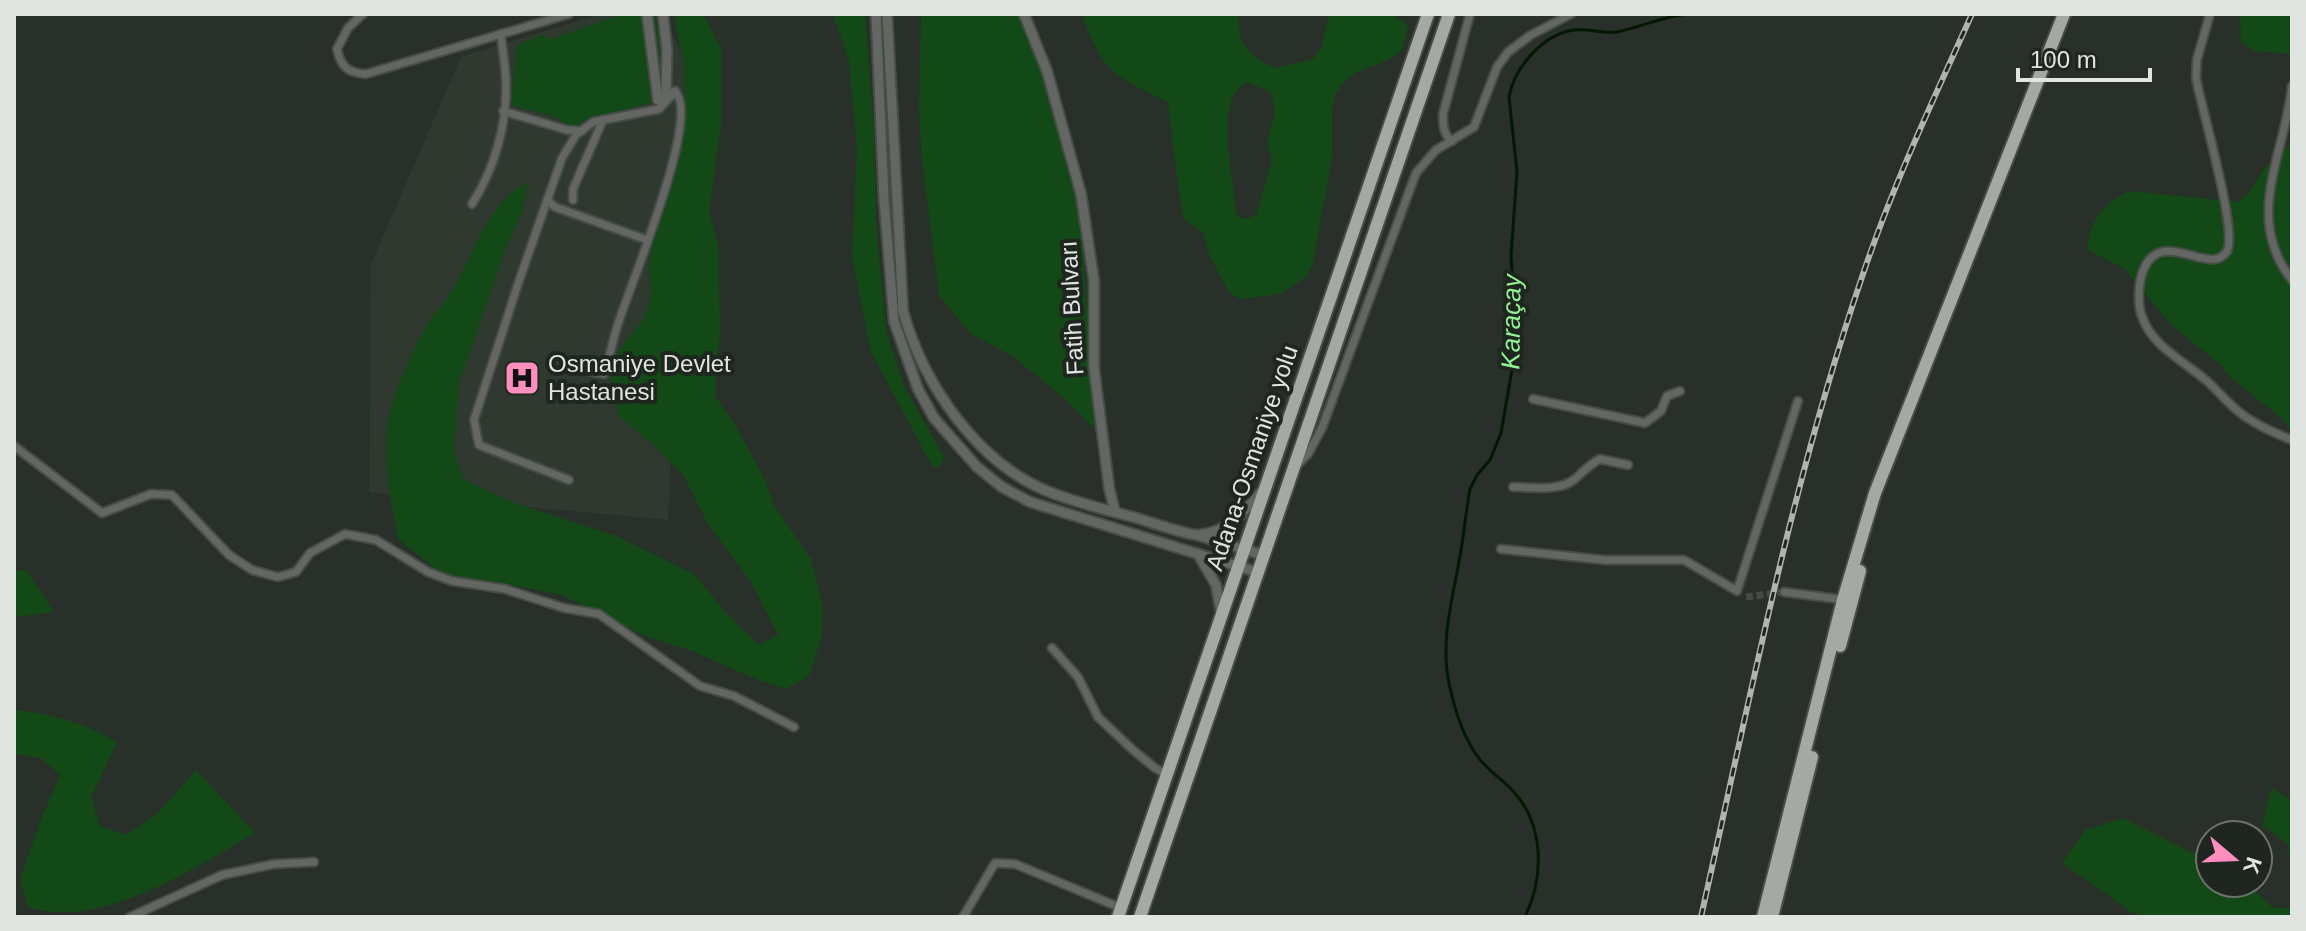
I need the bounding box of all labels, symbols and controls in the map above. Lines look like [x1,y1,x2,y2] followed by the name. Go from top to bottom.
[2018,32,2150,82] scale bar
[2030,46,2097,73] text: 100 m
[1054,240,1089,376] street label: Fatih Bulvarı
[1495,272,1527,370] water label: Karaçay
[1200,342,1303,574] street label: Adana-Osmaniye yolu
[548,350,731,405] place label: Osmaniye Devlet Hastanesi
[503,359,541,397] hospital icon: Osmaniye Devlet Hastanesi
[2194,819,2274,899] north arrow
[2238,854,2267,877] text: K

